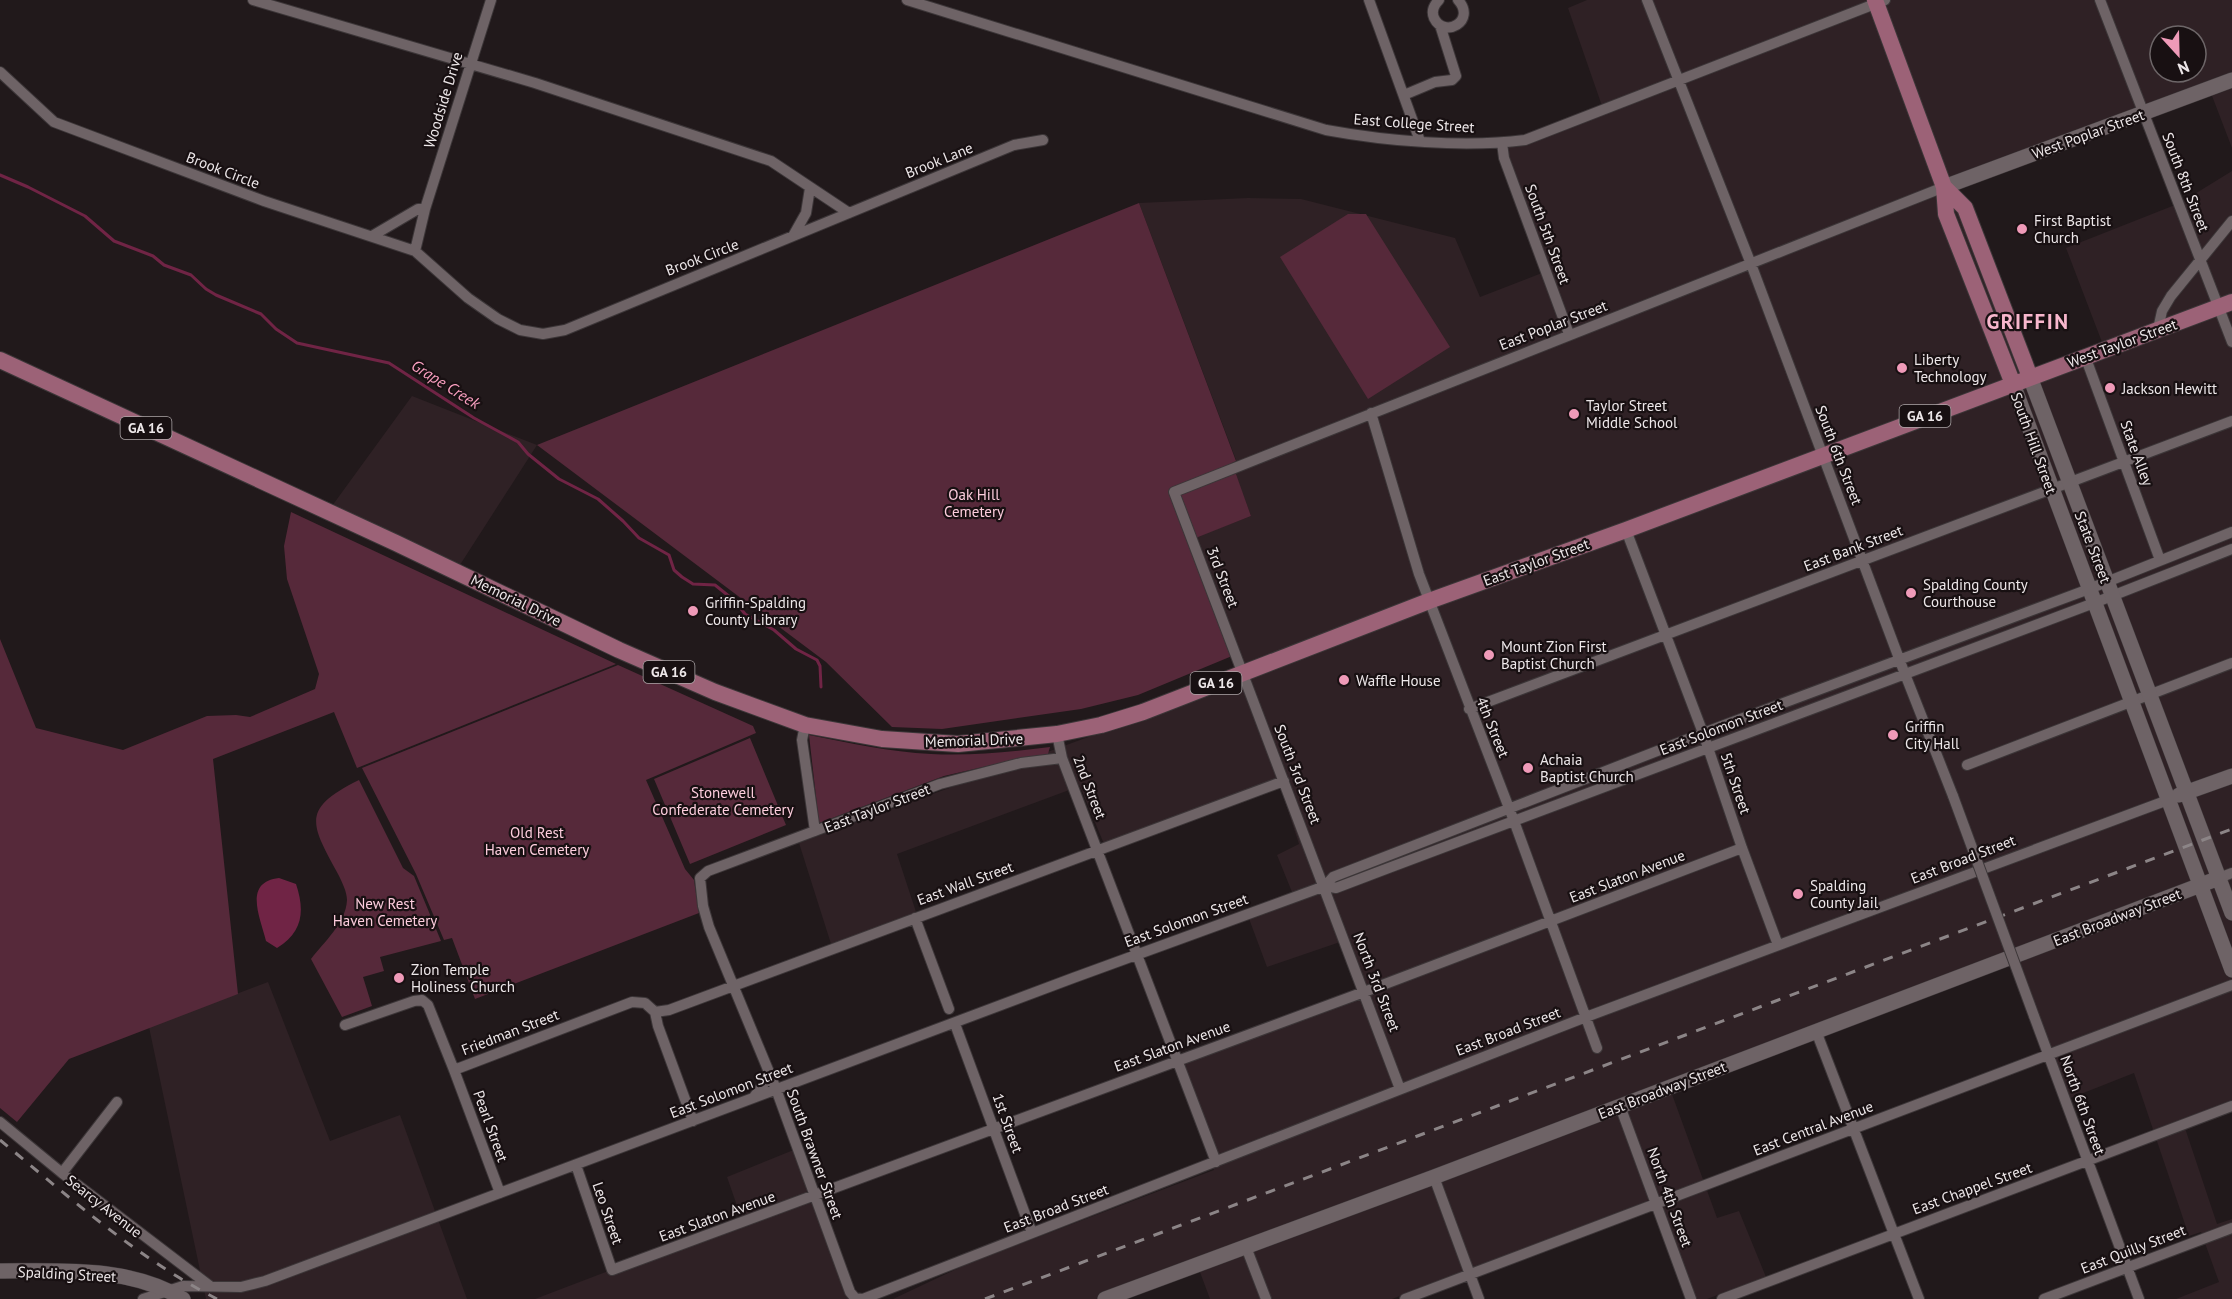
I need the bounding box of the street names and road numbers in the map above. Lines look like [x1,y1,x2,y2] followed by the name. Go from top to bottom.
[419,50,467,150] street label: Woodside Drive
[2029,105,2147,163] street label: West Poplar Street
[1353,109,1475,137] street label: East College Street
[2158,130,2214,234] street label: South 8th Street
[902,138,976,182] street label: Brook Lane
[184,147,262,193] street label: Brook Circle
[1521,181,1575,287] street label: South 5th Street
[663,234,741,280] street label: Brook Circle
[1496,296,1610,354] street label: East Poplar Street
[2065,314,2179,372] street label: West Taylor Street
[2007,390,2061,496] street label: South Hill Street
[1811,403,1867,507] street label: South 6th Street
[1900,405,1950,427] road number: GA 16
[120,417,172,439] road number: GA 16
[2116,418,2158,488] street label: State Alley
[2071,508,2115,586] street label: State Street
[1801,520,1905,576] street label: East Bank Street
[1480,534,1592,590] street label: East Taylor Street
[1203,544,1243,610] street label: 3rd Street
[468,570,564,630] street label: Memorial Drive
[644,661,694,683] road number: GA 16
[1190,672,1242,694] road number: GA 16
[1472,694,1514,760] street label: 4th Street
[1657,695,1785,759] street label: East Solomon Street
[1270,722,1326,826] street label: South 3rd Street
[925,729,1023,751] street label: Memorial Drive
[1717,750,1755,816] street label: 5th Street
[1069,752,1111,822] street label: 2nd Street
[822,779,932,837] street label: East Taylor Street
[1908,830,2018,888] street label: East Broad Street
[1567,845,1687,907] street label: East Slaton Avenue
[914,857,1016,909] street label: East Wall Street
[2050,884,2184,950] street label: East Broadway Street
[1122,889,1250,951] street label: East Solomon Street
[1349,930,1405,1034] street label: North 3rd Street
[1453,1002,1563,1060] street label: East Broad Street
[459,1005,561,1059] street label: Friedman Street
[1111,1016,1233,1076] street label: East Slaton Avenue
[2056,1053,2110,1157] street label: North 6th Street
[1595,1057,1729,1123] street label: East Broadway Street
[667,1058,795,1122] street label: East Solomon Street
[783,1086,847,1222] street label: South Brawner Street
[469,1088,513,1164] street label: Pearl Street
[988,1091,1028,1155] street label: 1st Street
[1750,1096,1876,1160] street label: East Central Avenue
[1643,1145,1697,1249] street label: North 4th Street
[1910,1158,2034,1218] street label: East Chappel Street
[62,1170,146,1242] street label: Searcy Avenue
[588,1179,628,1247] street label: Leo Street
[1001,1179,1111,1237] street label: East Broad Street
[656,1186,778,1246] street label: East Slaton Avenue
[2078,1220,2188,1278] street label: East Quilly Street
[17,1262,117,1286] street label: Spalding Street

